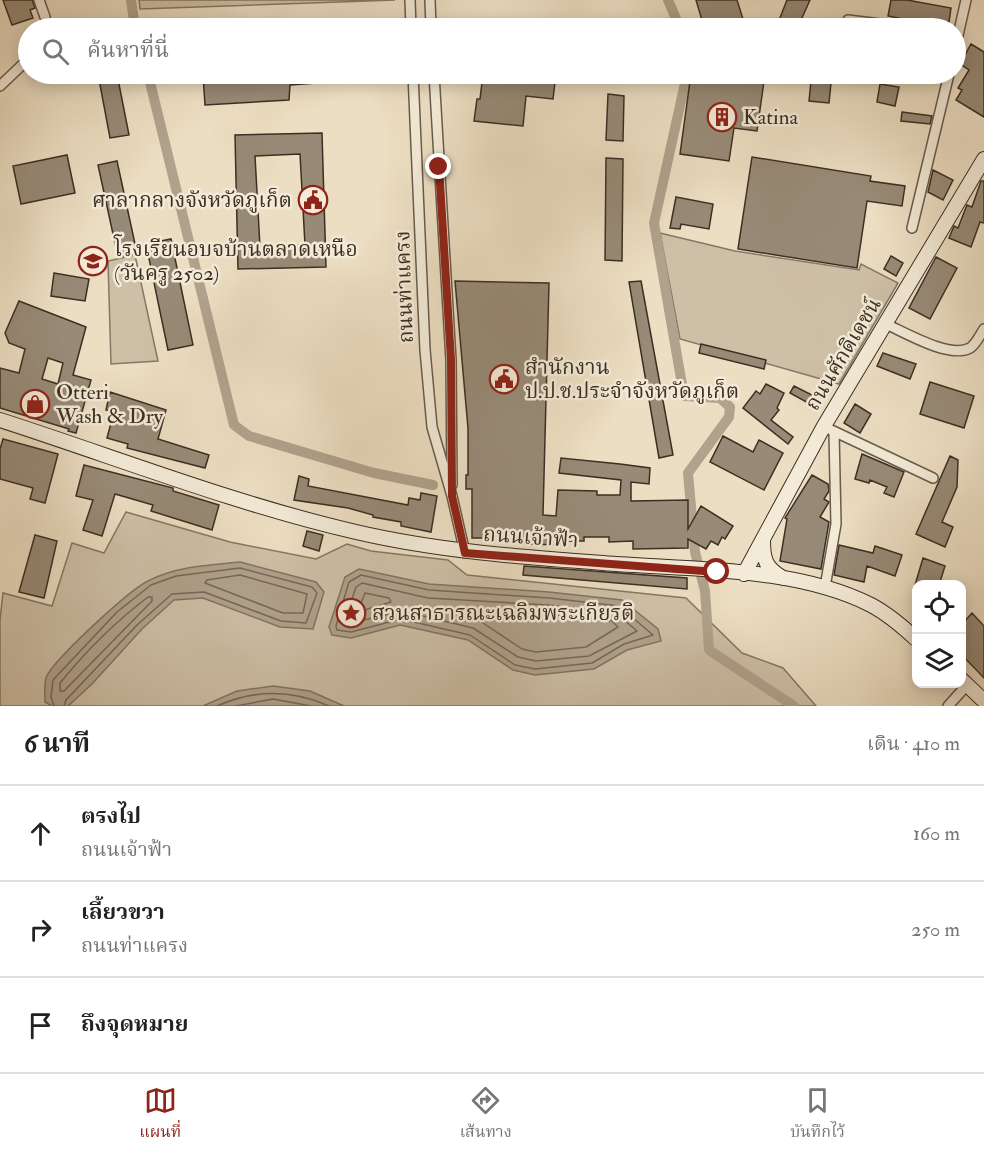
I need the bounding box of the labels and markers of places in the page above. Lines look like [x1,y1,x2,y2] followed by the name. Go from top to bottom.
[706,101,738,133] building icon: Katina
[743,104,799,131] place label: Katina
[297,184,329,216] public building icon: ศาลากลางจังหวัดภูเก็ต
[92,187,292,214] place label: ศาลากลางจังหวัดภูเก็ต
[113,234,358,287] place label: โรงเรียนอบจบ้านตลาดเหนือ (วันครู 2502)
[77,245,109,277] school or university icon: โรงเรียนอบจบ้านตลาดเหนือ (วันครู 2502)
[525,354,739,405] place label: สำนักงาน ป.ป.ช.ประจำจังหวัดภูเก็ต
[488,363,520,395] public building icon: สำนักงาน ป.ป.ช.ประจำจังหวัดภูเก็ต
[55,379,164,430] place label: Otteri Wash & Dry
[19,388,51,420] shop icon: Otteri Wash & Dry
[335,597,367,629] place icon: สวนสาธารณะเฉลิมพระเกียรติ
[372,600,634,627] place label: สวนสาธารณะเฉลิมพระเกียรติ

